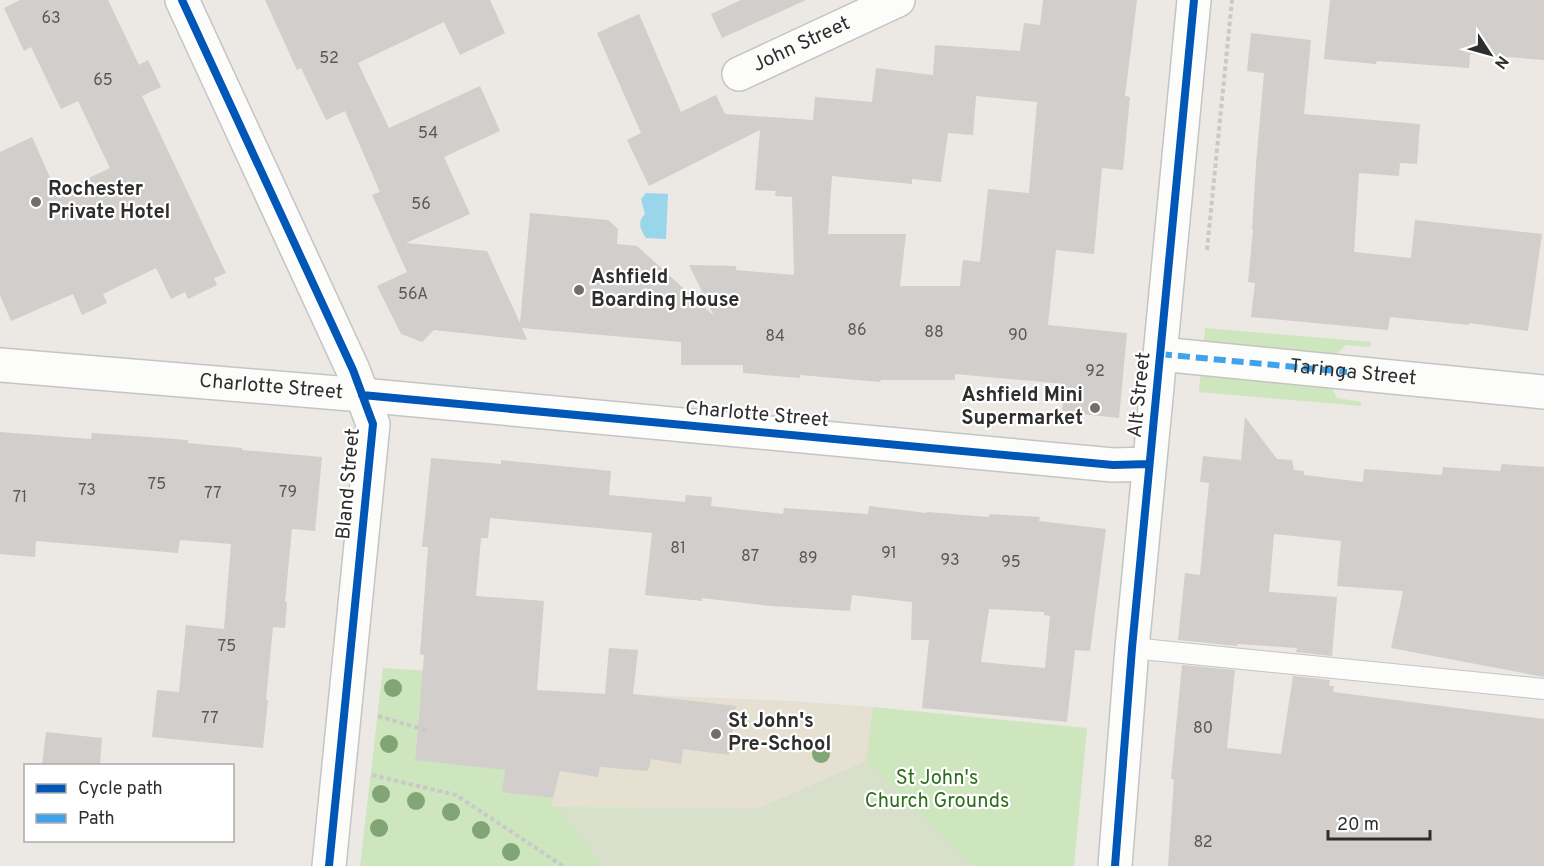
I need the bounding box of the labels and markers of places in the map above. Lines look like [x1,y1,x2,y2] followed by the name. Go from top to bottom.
[48,177,170,226] place label: Rochester Private Hotel
[29,195,43,209] marker: Rochester Private Hotel
[591,265,740,314] place label: Ashfield Boarding House
[572,283,586,297] marker: Ashfield Boarding House
[961,383,1083,432] place label: Ashfield Mini Supermarket
[1088,401,1102,415] marker: Ashfield Mini Supermarket
[728,709,831,758] place label: St John's Pre-School
[709,727,723,741] marker: St John's Pre-School

